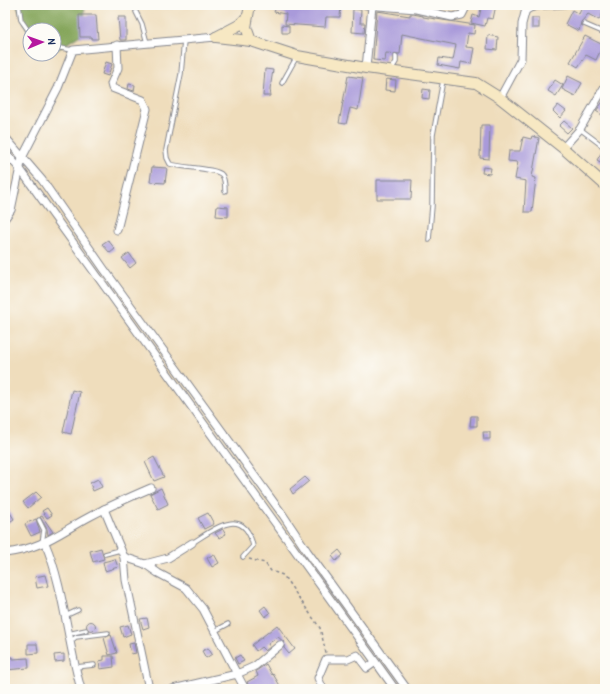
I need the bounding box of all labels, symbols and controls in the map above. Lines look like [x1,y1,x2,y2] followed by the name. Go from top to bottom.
[22,22,62,62] north arrow
[45,38,59,45] text: N

